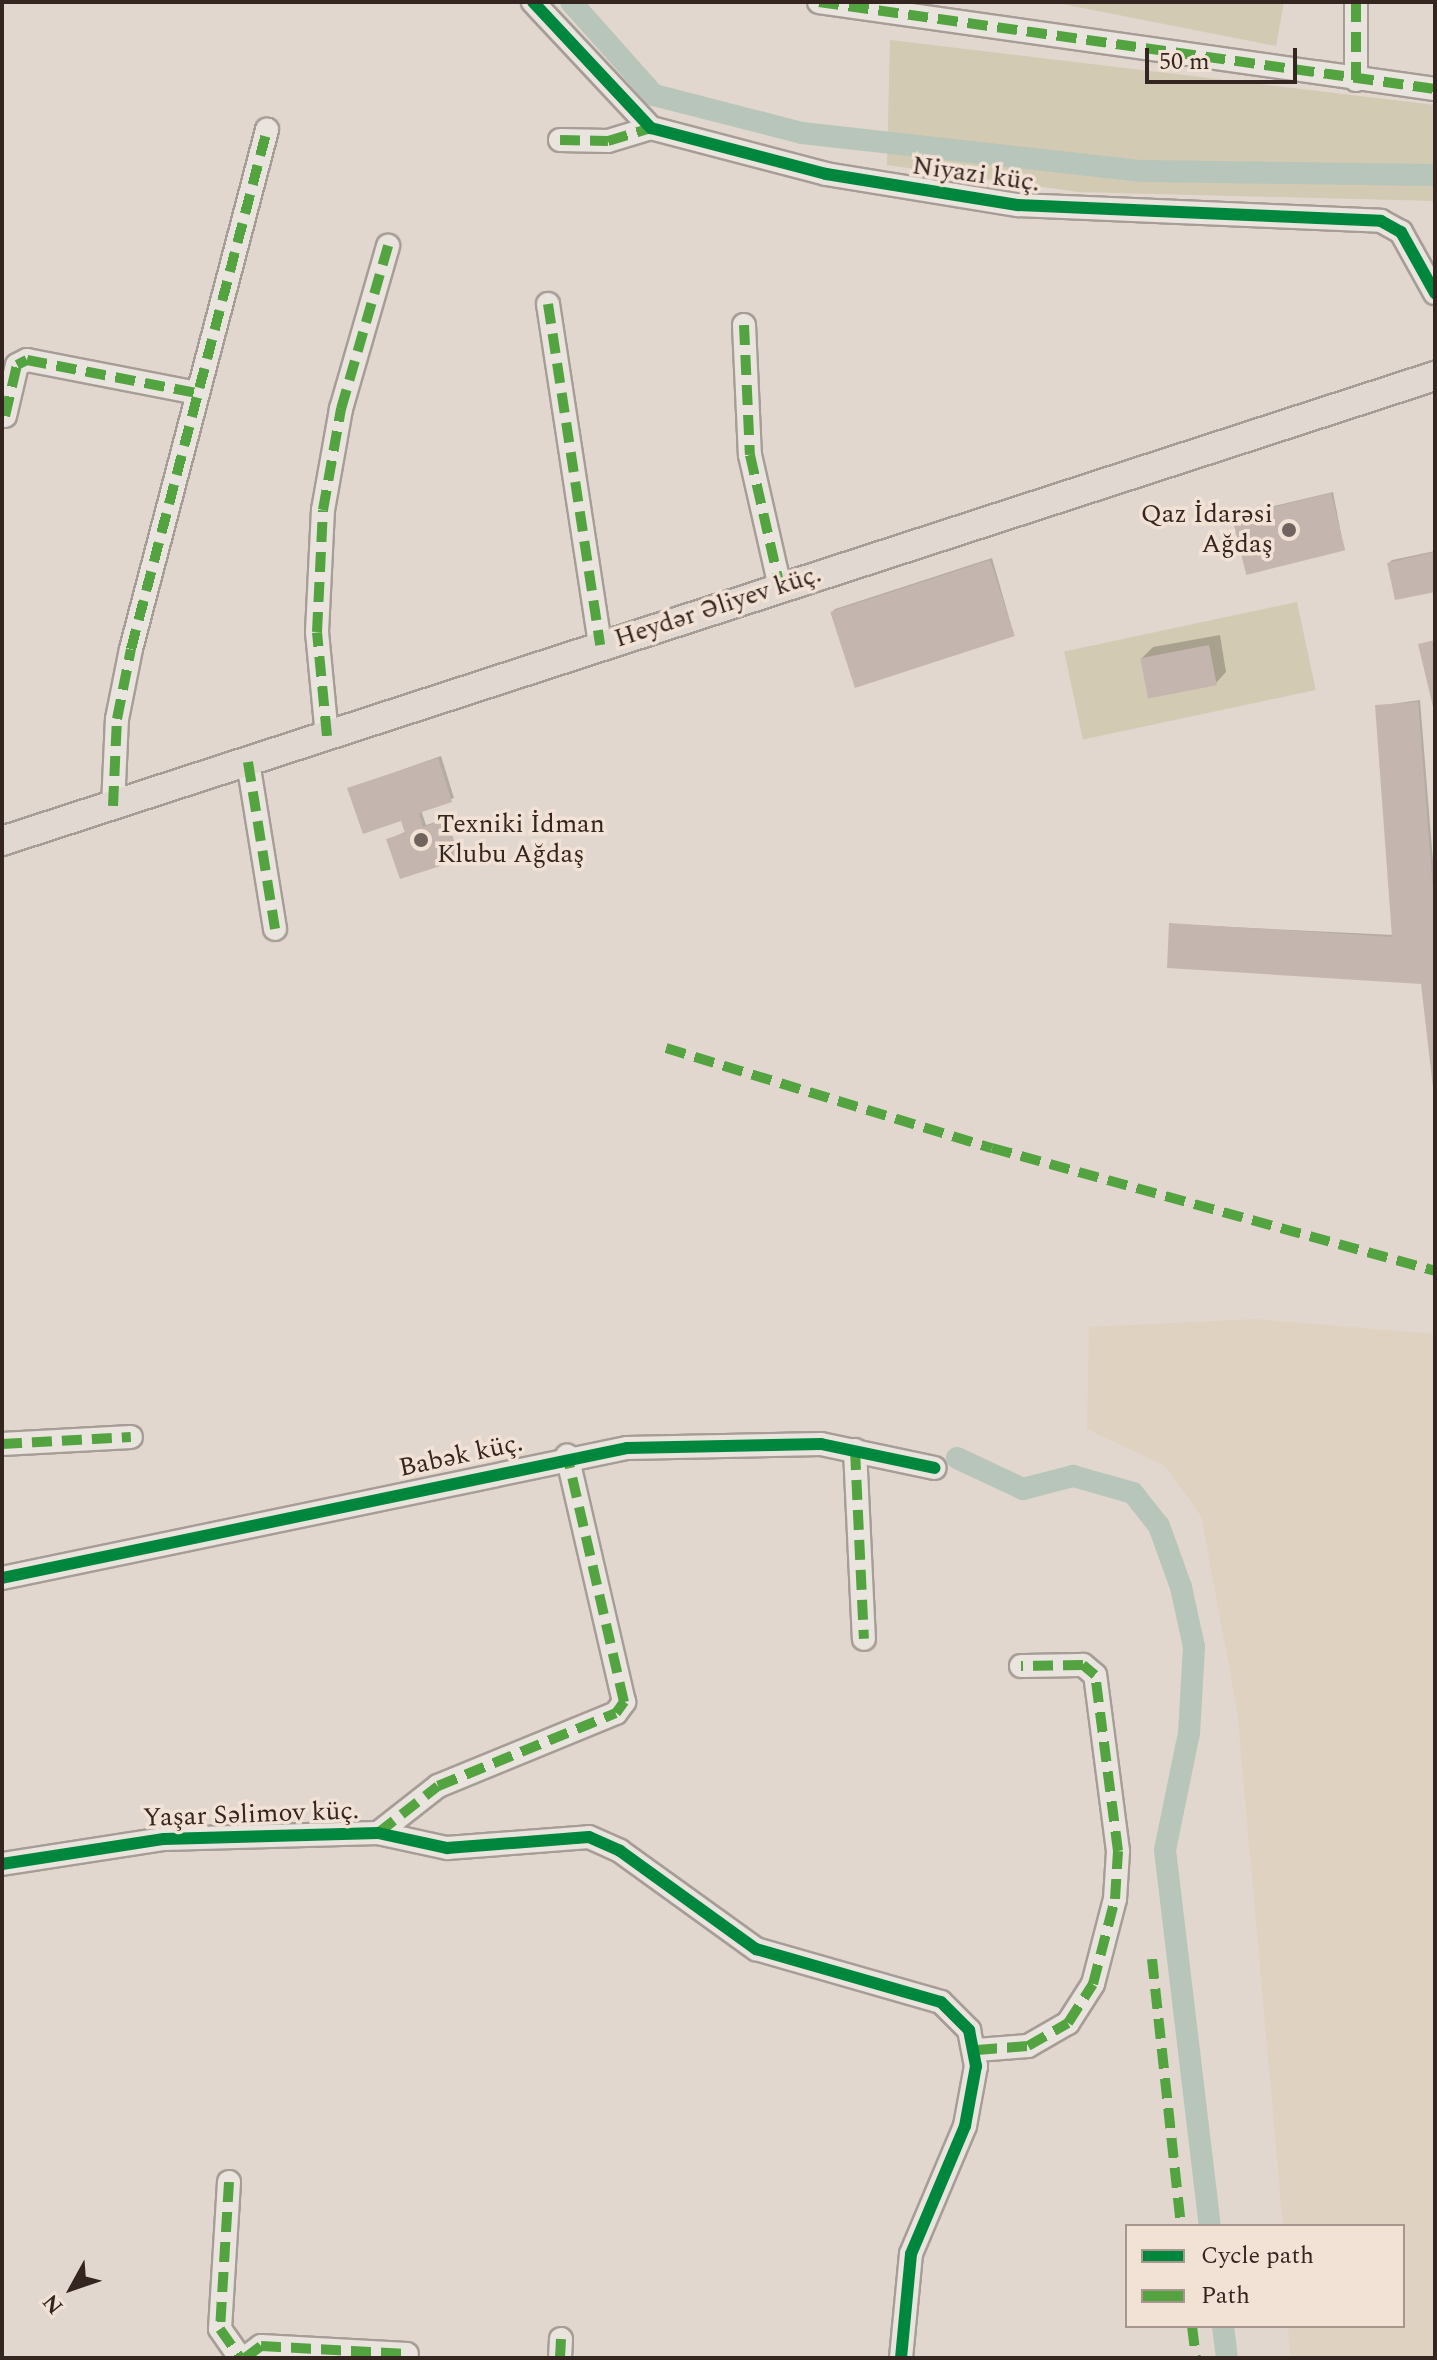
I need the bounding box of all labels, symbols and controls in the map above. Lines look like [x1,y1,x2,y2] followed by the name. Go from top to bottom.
[1149,32,1301,82] scale bar
[1159,44,1210,80] text: 50 m
[910,151,1042,199] street label: Niyazi küç.
[1141,499,1273,560] place label: Qaz İdarəsi Ağdaş
[1280,521,1298,539] marker: Qaz İdarəsi Ağdaş
[611,559,825,655] street label: Heydər Əliyev küç.
[437,809,605,870] place label: Texniki İdman Klubu Ağdaş
[412,831,430,849] marker: Texniki İdman Klubu Ağdaş
[396,1428,526,1484] street label: Babək küç.
[143,1796,359,1834] street label: Yaşar Səlimov küç.
[1125,2224,1405,2328] legend
[1201,2238,1314,2274] text: Cycle path
[32,2248,112,2328] north arrow
[1201,2278,1250,2314] text: Path
[35,2286,72,2321] text: N

